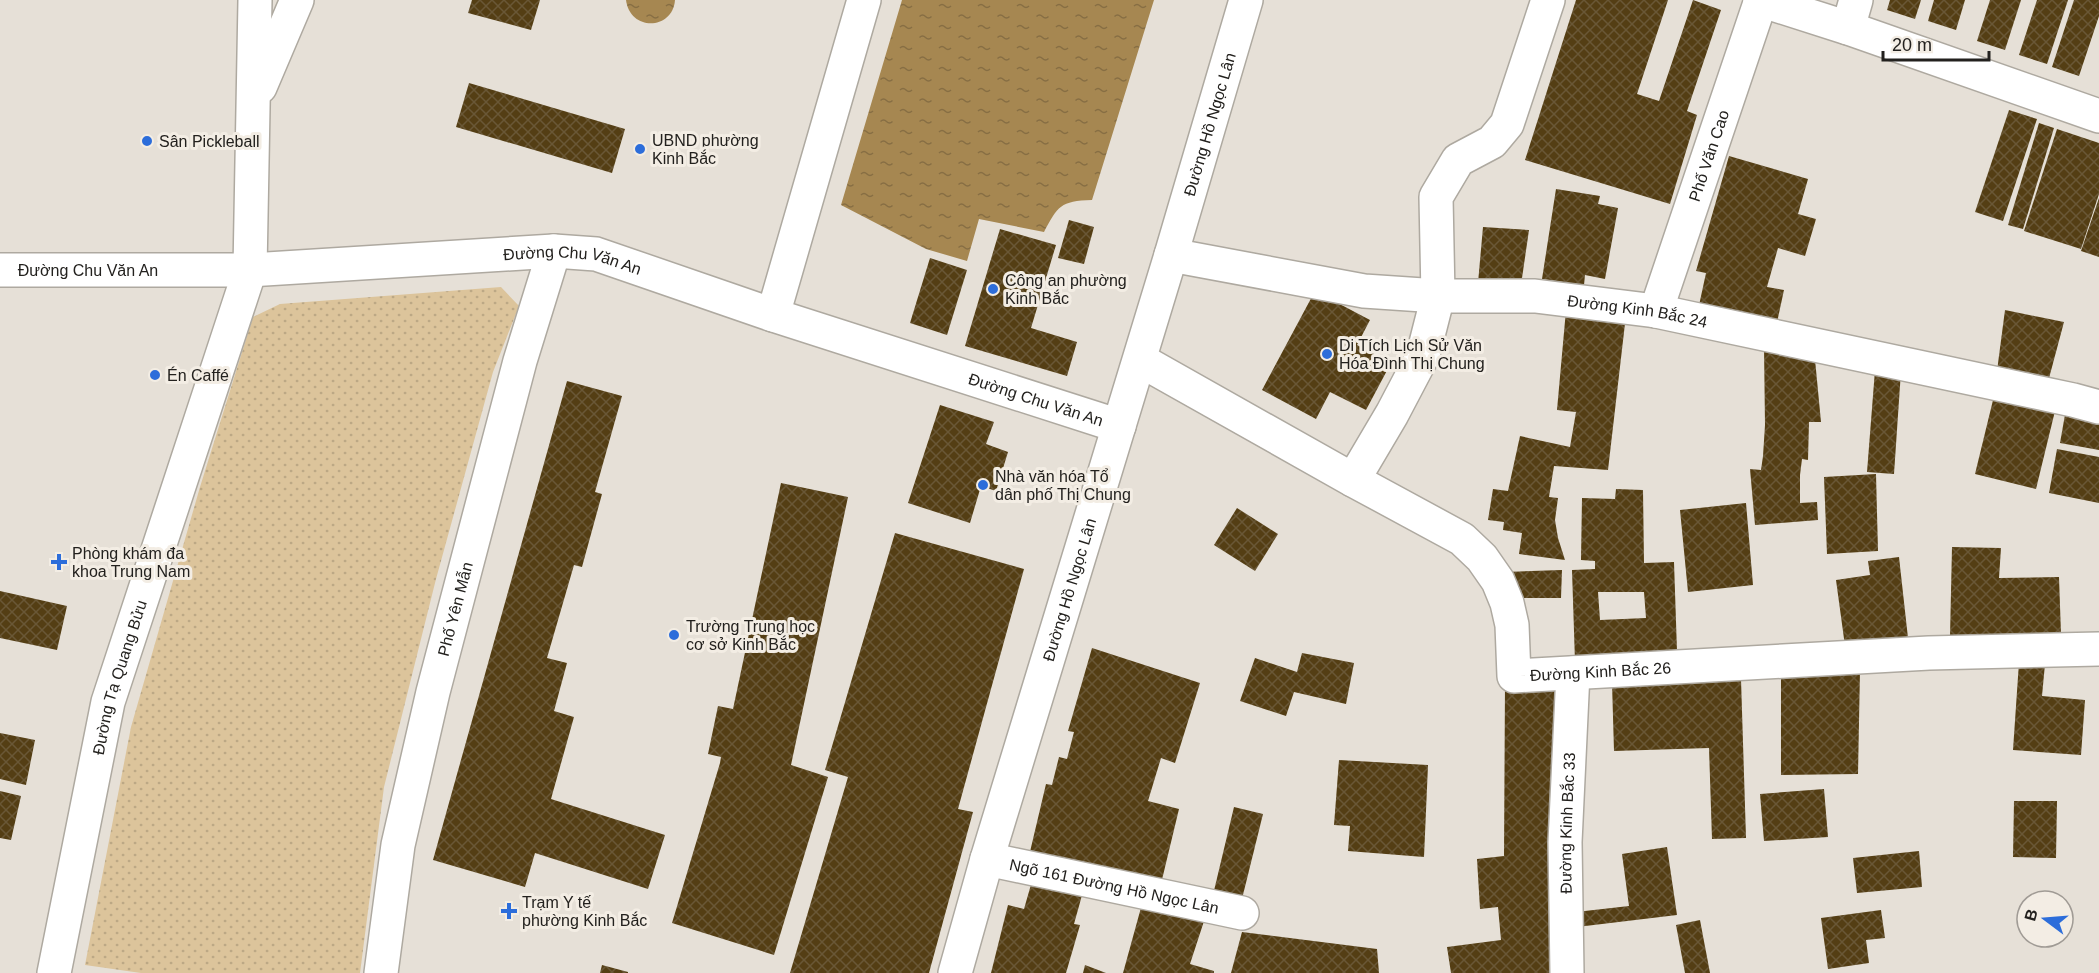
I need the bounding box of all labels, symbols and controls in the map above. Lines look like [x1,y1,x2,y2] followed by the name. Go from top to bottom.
[1883,24,1990,62] scale bar
[1892,35,1932,55] text: 20 m
[1180,51,1239,198] street label: Đường Hồ Ngọc Lân
[1685,108,1732,203] street label: Phố Văn Cao
[652,132,759,167] place label: UBND phường Kinh Bắc
[159,133,260,150] place label: Sân Pickleball
[140,134,154,148] marker: Sân Pickleball
[633,142,647,156] marker: UBND phường Kinh Bắc
[503,243,644,278] street label: Đường Chu Văn An
[18,262,158,279] street label: Đường Chu Văn An
[1005,272,1127,307] place label: Công an phường Kinh Bắc
[986,282,1000,296] marker: Công an phường Kinh Bắc
[1567,292,1709,330] street label: Đường Kinh Bắc 24
[1339,337,1485,372] place label: Di Tích Lịch Sử Văn Hóa Đình Thị Chung
[1320,347,1334,361] marker: Di Tích Lịch Sử Văn Hóa Đình Thị Chung
[167,366,229,384] place label: Én Caffé
[148,368,162,382] marker: Én Caffé
[966,370,1105,429] street label: Đường Chu Văn An
[995,468,1131,503] place label: Nhà văn hóa Tổ dân phố Thị Chung
[976,478,990,492] marker: Nhà văn hóa Tổ dân phố Thị Chung
[1039,516,1099,663] street label: Đường Hồ Ngọc Lân
[72,545,190,580] place label: Phòng khám đa khoa Trung Nam
[50,553,68,571] marker: Phòng khám đa khoa Trung Nam
[434,560,475,658] street label: Phố Yên Mẫn
[89,598,149,756] street label: Đường Tạ Quang Bửu
[686,618,815,653] place label: Trường Trung học cơ sở Kinh Bắc
[667,628,681,642] marker: Trường Trung học cơ sở Kinh Bắc
[1529,659,1672,684] street label: Đường Kinh Bắc 26
[1556,752,1578,894] street label: Đường Kinh Bắc 33
[1008,855,1220,916] street label: Ngõ 161 Đường Hồ Ngọc Lân
[2015,889,2075,949] north arrow
[522,894,647,929] place label: Trạm Y tế phường Kinh Bắc
[500,902,518,920] marker: Trạm Y tế phường Kinh Bắc
[2021,907,2041,923] text: B

